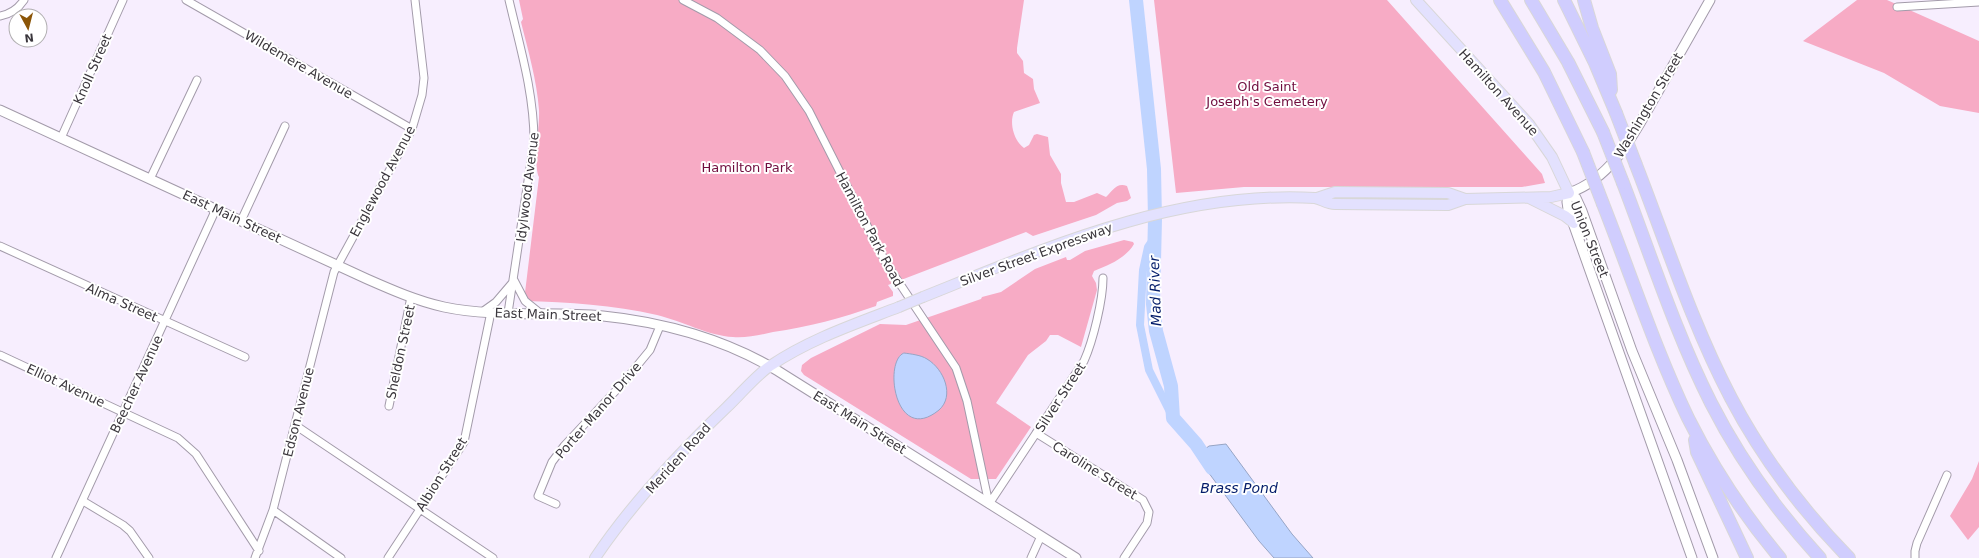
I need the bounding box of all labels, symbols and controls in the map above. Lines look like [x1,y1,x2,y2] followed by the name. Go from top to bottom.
[8,8,48,48] north arrow
[242,27,355,101] street label: Wildemere Avenue
[24,30,35,44] text: N
[70,32,115,107] street label: Knoll Street
[1456,46,1541,139] street label: Hamilton Avenue
[1611,50,1686,161] street label: Washington Street
[1205,79,1328,109] park label: Old Saint Joseph's Cemetery
[347,123,418,239] street label: Englewood Avenue
[513,131,542,243] street label: Idylwood Avenue
[701,160,793,175] park label: Hamilton Park
[833,169,906,289] street label: Hamilton Park Road
[180,187,283,246] street label: East Main Street
[1567,199,1612,280] street label: Union Street
[958,220,1115,289] street label: Silver Street Expressway
[1146,254,1164,326] water label: Mad River
[84,280,160,325] street label: Alma Street
[383,304,418,401] street label: Sheldon Street
[494,305,602,324] street label: East Main Street
[107,333,166,435] street label: Beecher Avenue
[552,359,644,462] street label: Porter Manor Drive
[1032,360,1089,435] street label: Silver Street
[24,361,107,410] street label: Elliot Avenue
[280,366,317,459] street label: Edson Avenue
[810,388,909,457] street label: East Main Street
[643,420,714,497] street label: Meriden Road
[413,435,470,514] street label: Albion Street
[1050,438,1140,503] street label: Caroline Street
[1200,480,1278,496] water label: Brass Pond

